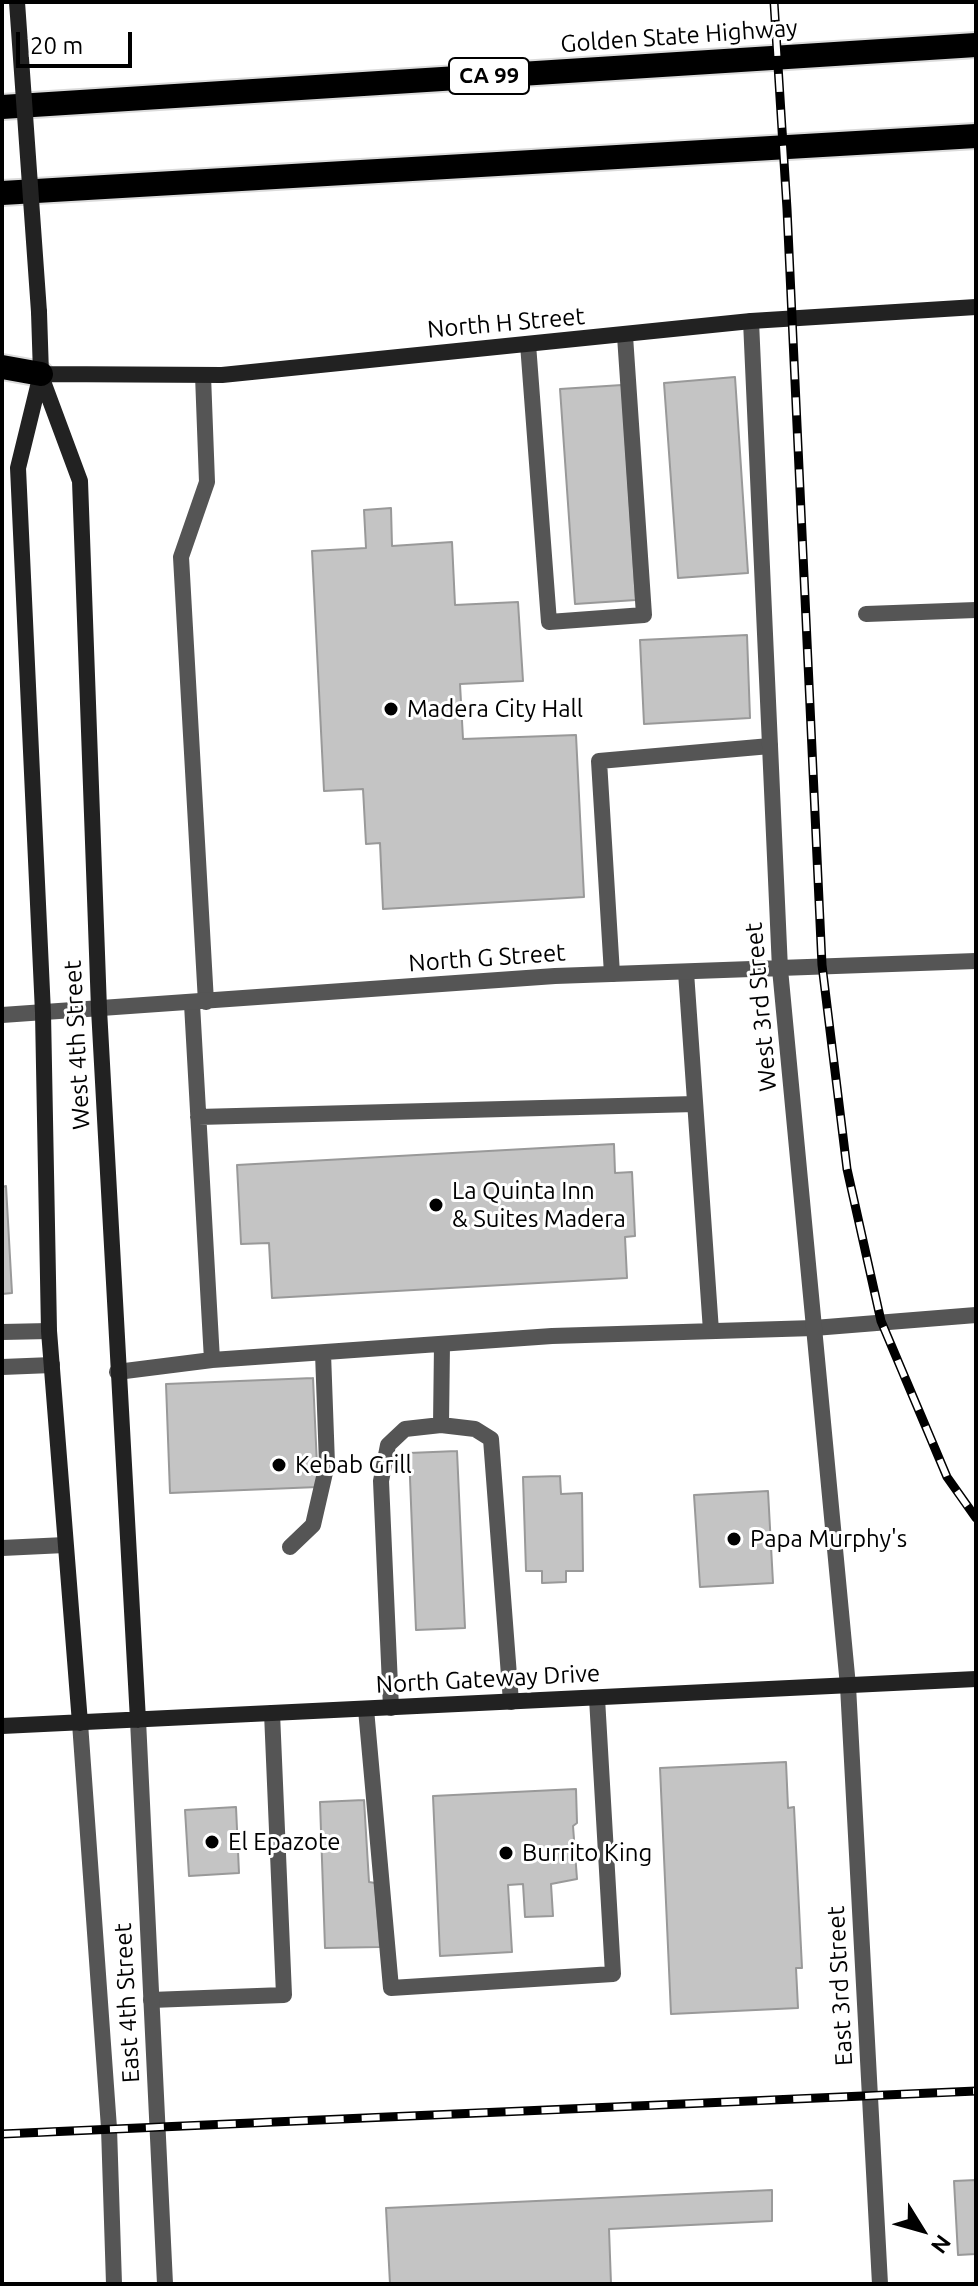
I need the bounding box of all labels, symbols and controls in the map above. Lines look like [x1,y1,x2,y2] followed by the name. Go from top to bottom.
[559,13,799,59] street label: Golden State Highway
[20,16,136,66] scale bar
[30,32,83,59] text: 20 m
[449,58,529,94] road number: CA 99
[426,302,586,344] street label: North H Street
[407,695,583,723] place label: Madera City Hall
[382,700,400,718] marker: Madera City Hall
[739,921,783,1093] street label: West 3rd Street
[408,938,566,978] street label: North G Street
[58,960,96,1130] street label: West 4th Street
[452,1177,626,1233] place label: La Quinta Inn & Suites Madera
[427,1196,445,1214] marker: La Quinta Inn & Suites Madera
[295,1451,412,1479] place label: Kebab Grill
[270,1456,288,1474] marker: Kebab Grill
[750,1525,907,1553] place label: Papa Murphy's
[725,1530,743,1548] marker: Papa Murphy's
[375,1659,601,1699] street label: North Gateway Drive
[228,1828,341,1856] place label: El Epazote
[203,1833,221,1851] marker: El Epazote
[522,1839,652,1867] place label: Burrito King
[497,1844,515,1862] marker: Burrito King
[821,1905,859,2067] street label: East 3rd Street
[108,1922,146,2084] street label: East 4th Street
[882,2190,962,2270] north arrow
[927,2231,956,2259] text: N

